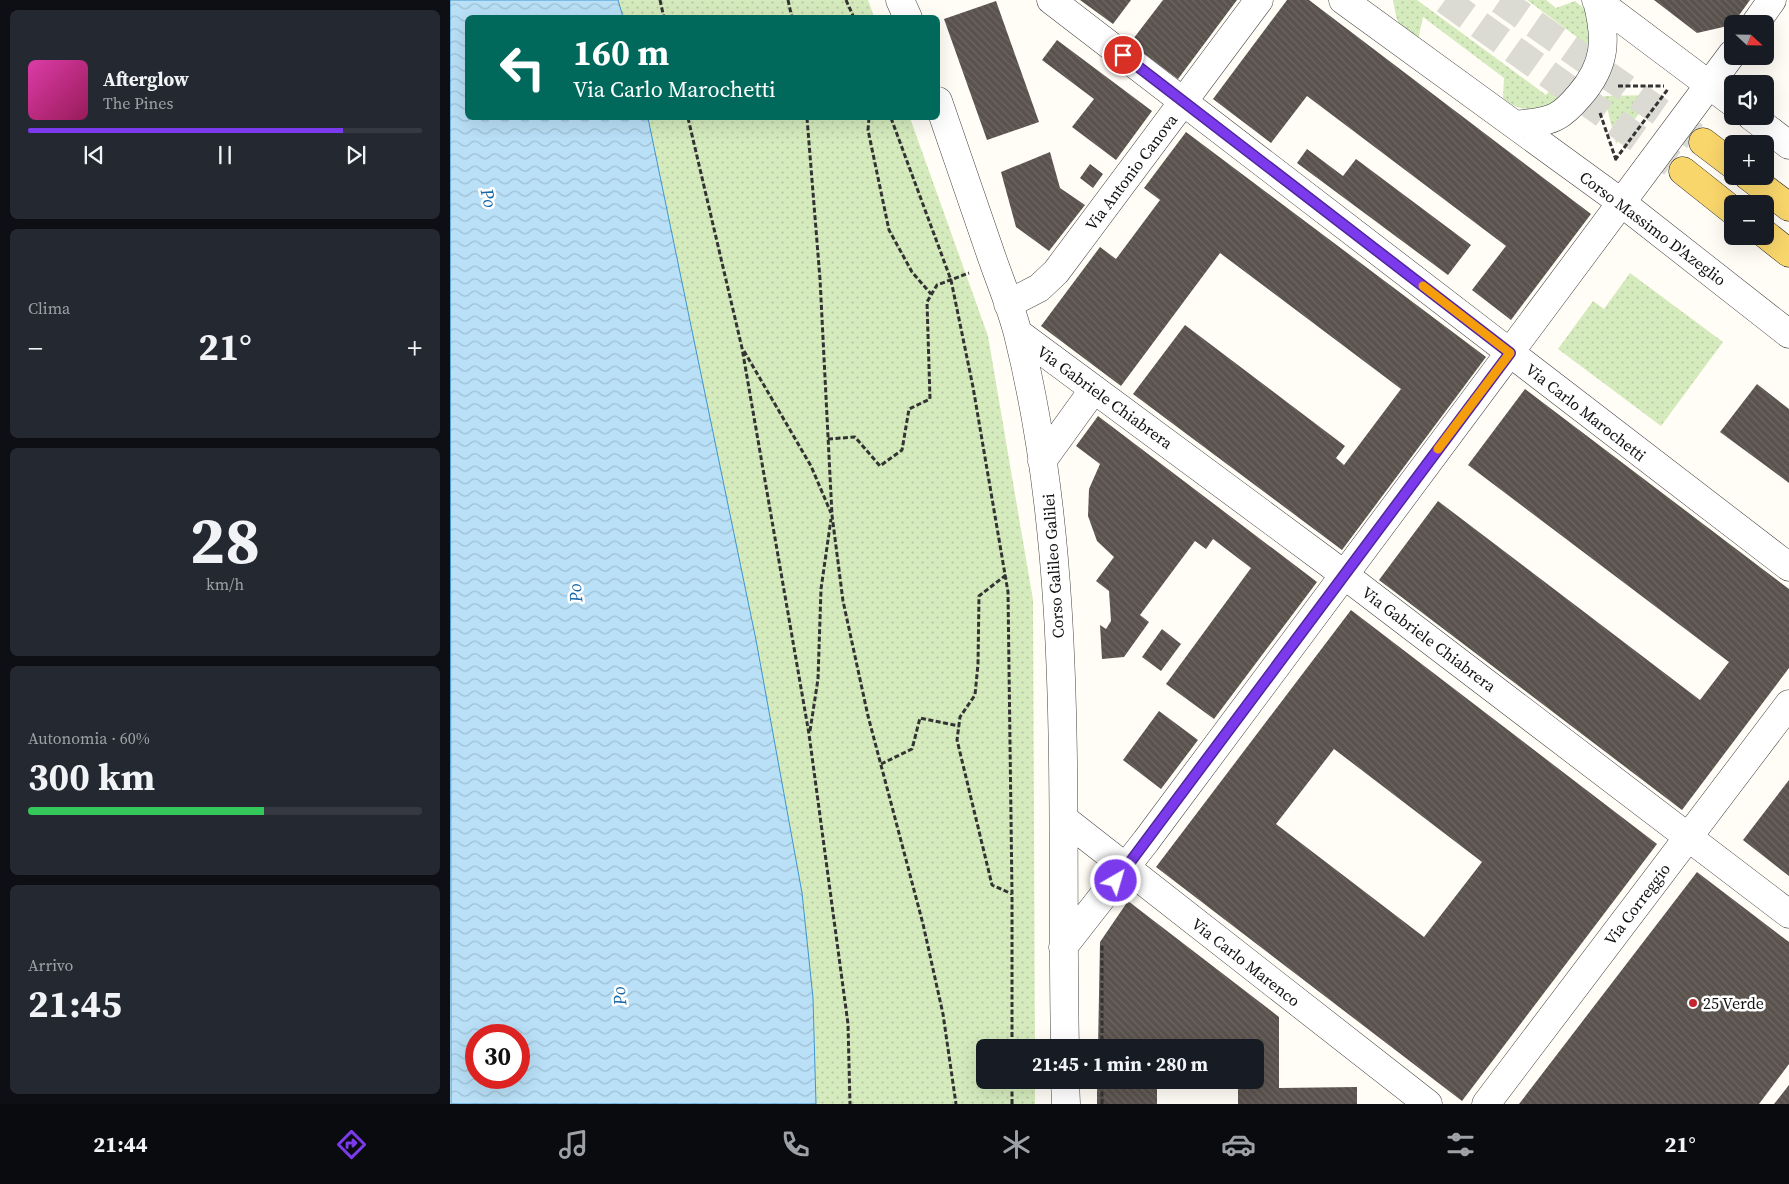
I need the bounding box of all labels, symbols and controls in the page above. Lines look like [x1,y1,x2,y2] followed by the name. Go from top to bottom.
[1724,15,1774,65] north arrow
[1724,15,1774,245] map controls
[573,29,669,77] text: 160 m
[1102,34,1144,76] pin
[490,35,555,100] icon: left
[1109,41,1137,69] icon: arrive
[103,66,189,92] text: Afterglow
[573,74,776,104] text: Via Carlo Marochetti
[1724,75,1774,125] button: sound
[103,92,173,114] text: The Pines
[1080,108,1183,235] street label: Via Antonio Canova
[1724,135,1774,185] button: +
[80,141,108,169] icon: previous
[211,141,239,169] icon: pause
[342,141,370,169] icon: next
[1575,166,1731,291] street label: Corso Massimo D'Azeglio
[474,185,503,210] water label: Po
[1724,195,1774,245] button: −
[28,297,70,319] text: Clima
[198,321,252,373] text: 21°
[28,329,43,367] text: −
[407,329,422,367] text: +
[1033,340,1178,454] street label: Via Gabriele Chiabrera
[1521,358,1651,466] street label: Via Carlo Marochetti
[1037,493,1069,639] street label: Corso Galileo Galilei
[190,496,260,585] text: 28
[206,573,244,595] text: km/h
[1357,581,1501,697] street label: Via Gabriele Chiabrera
[562,582,589,605] water label: Po
[28,727,150,749] text: Autonomia · 60%
[28,751,155,803] text: 300 km
[1089,854,1141,906] position arrow
[1599,858,1675,949] street label: Via Correggio
[1187,913,1305,1011] street label: Via Carlo Marenco
[28,954,73,976] text: Arrivo
[28,978,122,1030] text: 21:45
[606,985,633,1008] water label: Po
[1703,992,1764,1014] place label: 25 Verde
[1687,997,1699,1009] marker: 25 Verde
[465,1024,530,1089] speed limit sign: 30
[1032,1051,1208,1077] text: 21:45 · 1 min · 280 m
[334,1127,369,1162] icon: directions
[556,1127,591,1162] icon: music
[778,1127,813,1162] icon: phone
[999,1127,1034,1162] icon: climate
[1221,1127,1256,1162] icon: car
[1443,1127,1478,1162] icon: filters
[93,1129,148,1159] text: 21:44
[1665,1129,1696,1159] text: 21°

